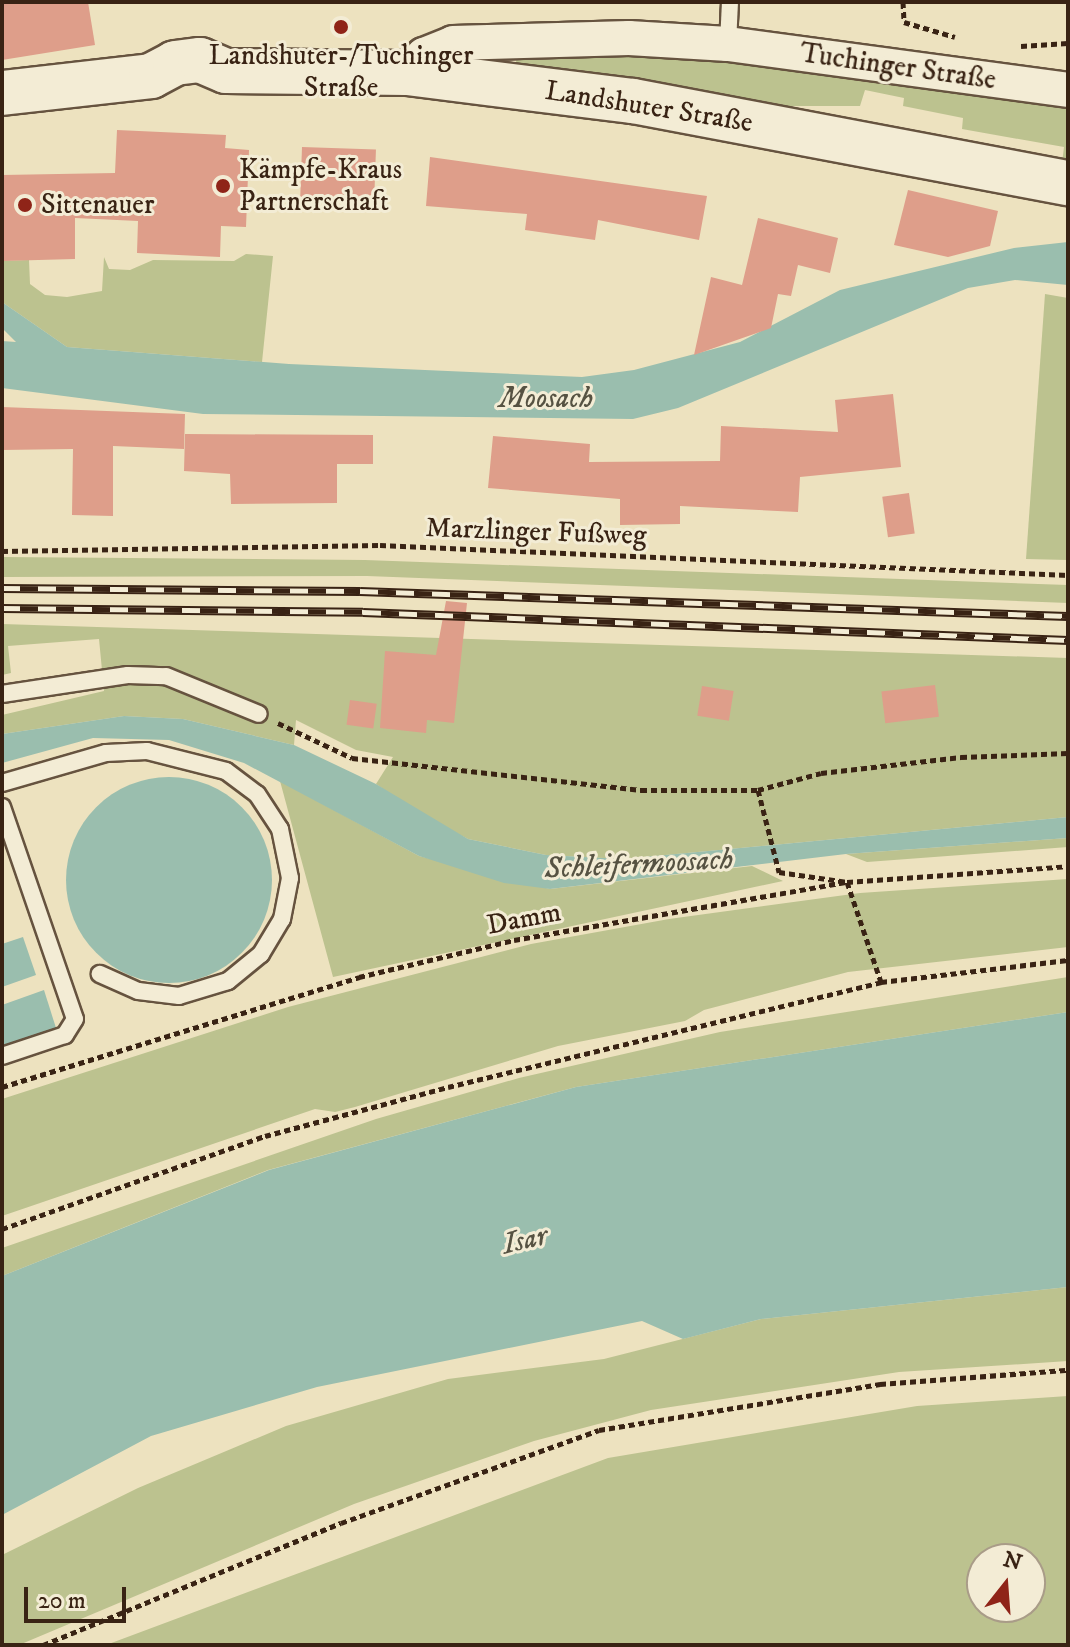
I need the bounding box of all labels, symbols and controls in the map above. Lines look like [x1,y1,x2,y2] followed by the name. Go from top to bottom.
[332,18,350,36] marker: Landshuter-/Tuchinger Straße
[798,37,998,97] street label: Tuchinger Straße
[209,39,473,105] place label: Landshuter-/Tuchinger Straße
[543,74,755,140] street label: Landshuter Straße
[239,153,402,219] place label: Kämpfe-Kraus Partnerschaft
[214,177,232,195] marker: Kämpfe-Kraus Partnerschaft
[41,188,154,222] place label: Sittenauer
[16,196,34,214] marker: Sittenauer
[499,381,593,417] water label: Moosach
[425,511,647,553] street label: Marzlinger Fußweg
[544,842,734,888] water label: Schleifermoosach
[484,895,564,943] street label: Damm
[499,1218,551,1264] water label: Isar
[966,1543,1046,1623] north arrow
[1000,1546,1025,1577] text: N
[28,1571,130,1621] scale bar
[38,1586,86,1616] text: 20 m

